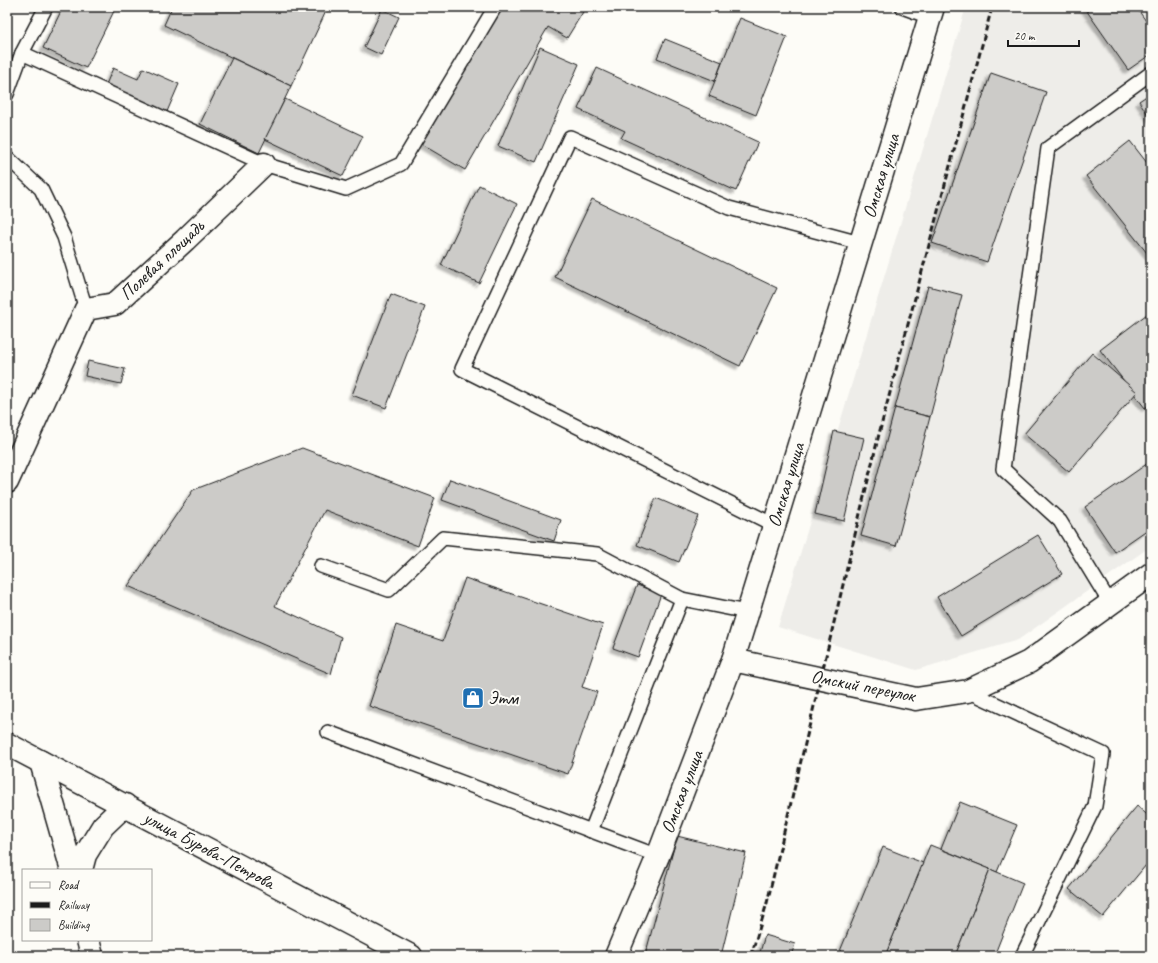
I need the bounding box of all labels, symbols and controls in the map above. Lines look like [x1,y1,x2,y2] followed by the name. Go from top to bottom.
[1008,22,1079,48] scale bar
[1014,28,1036,44] text: 20 m
[857,130,906,221] street label: Омская улица
[115,213,211,305] street label: Полевая площадь
[762,439,811,530] street label: Омская улица
[809,664,919,708] street label: Омский переулок
[460,685,486,711] shop icon: Этм
[488,686,520,710] place label: Этм
[655,746,709,837] street label: Омская улица
[138,805,281,896] street label: улица Бурова-Петрова
[22,869,152,941] legend
[58,877,80,893] text: Road
[58,897,90,913] text: Railway
[58,917,90,933] text: Building

